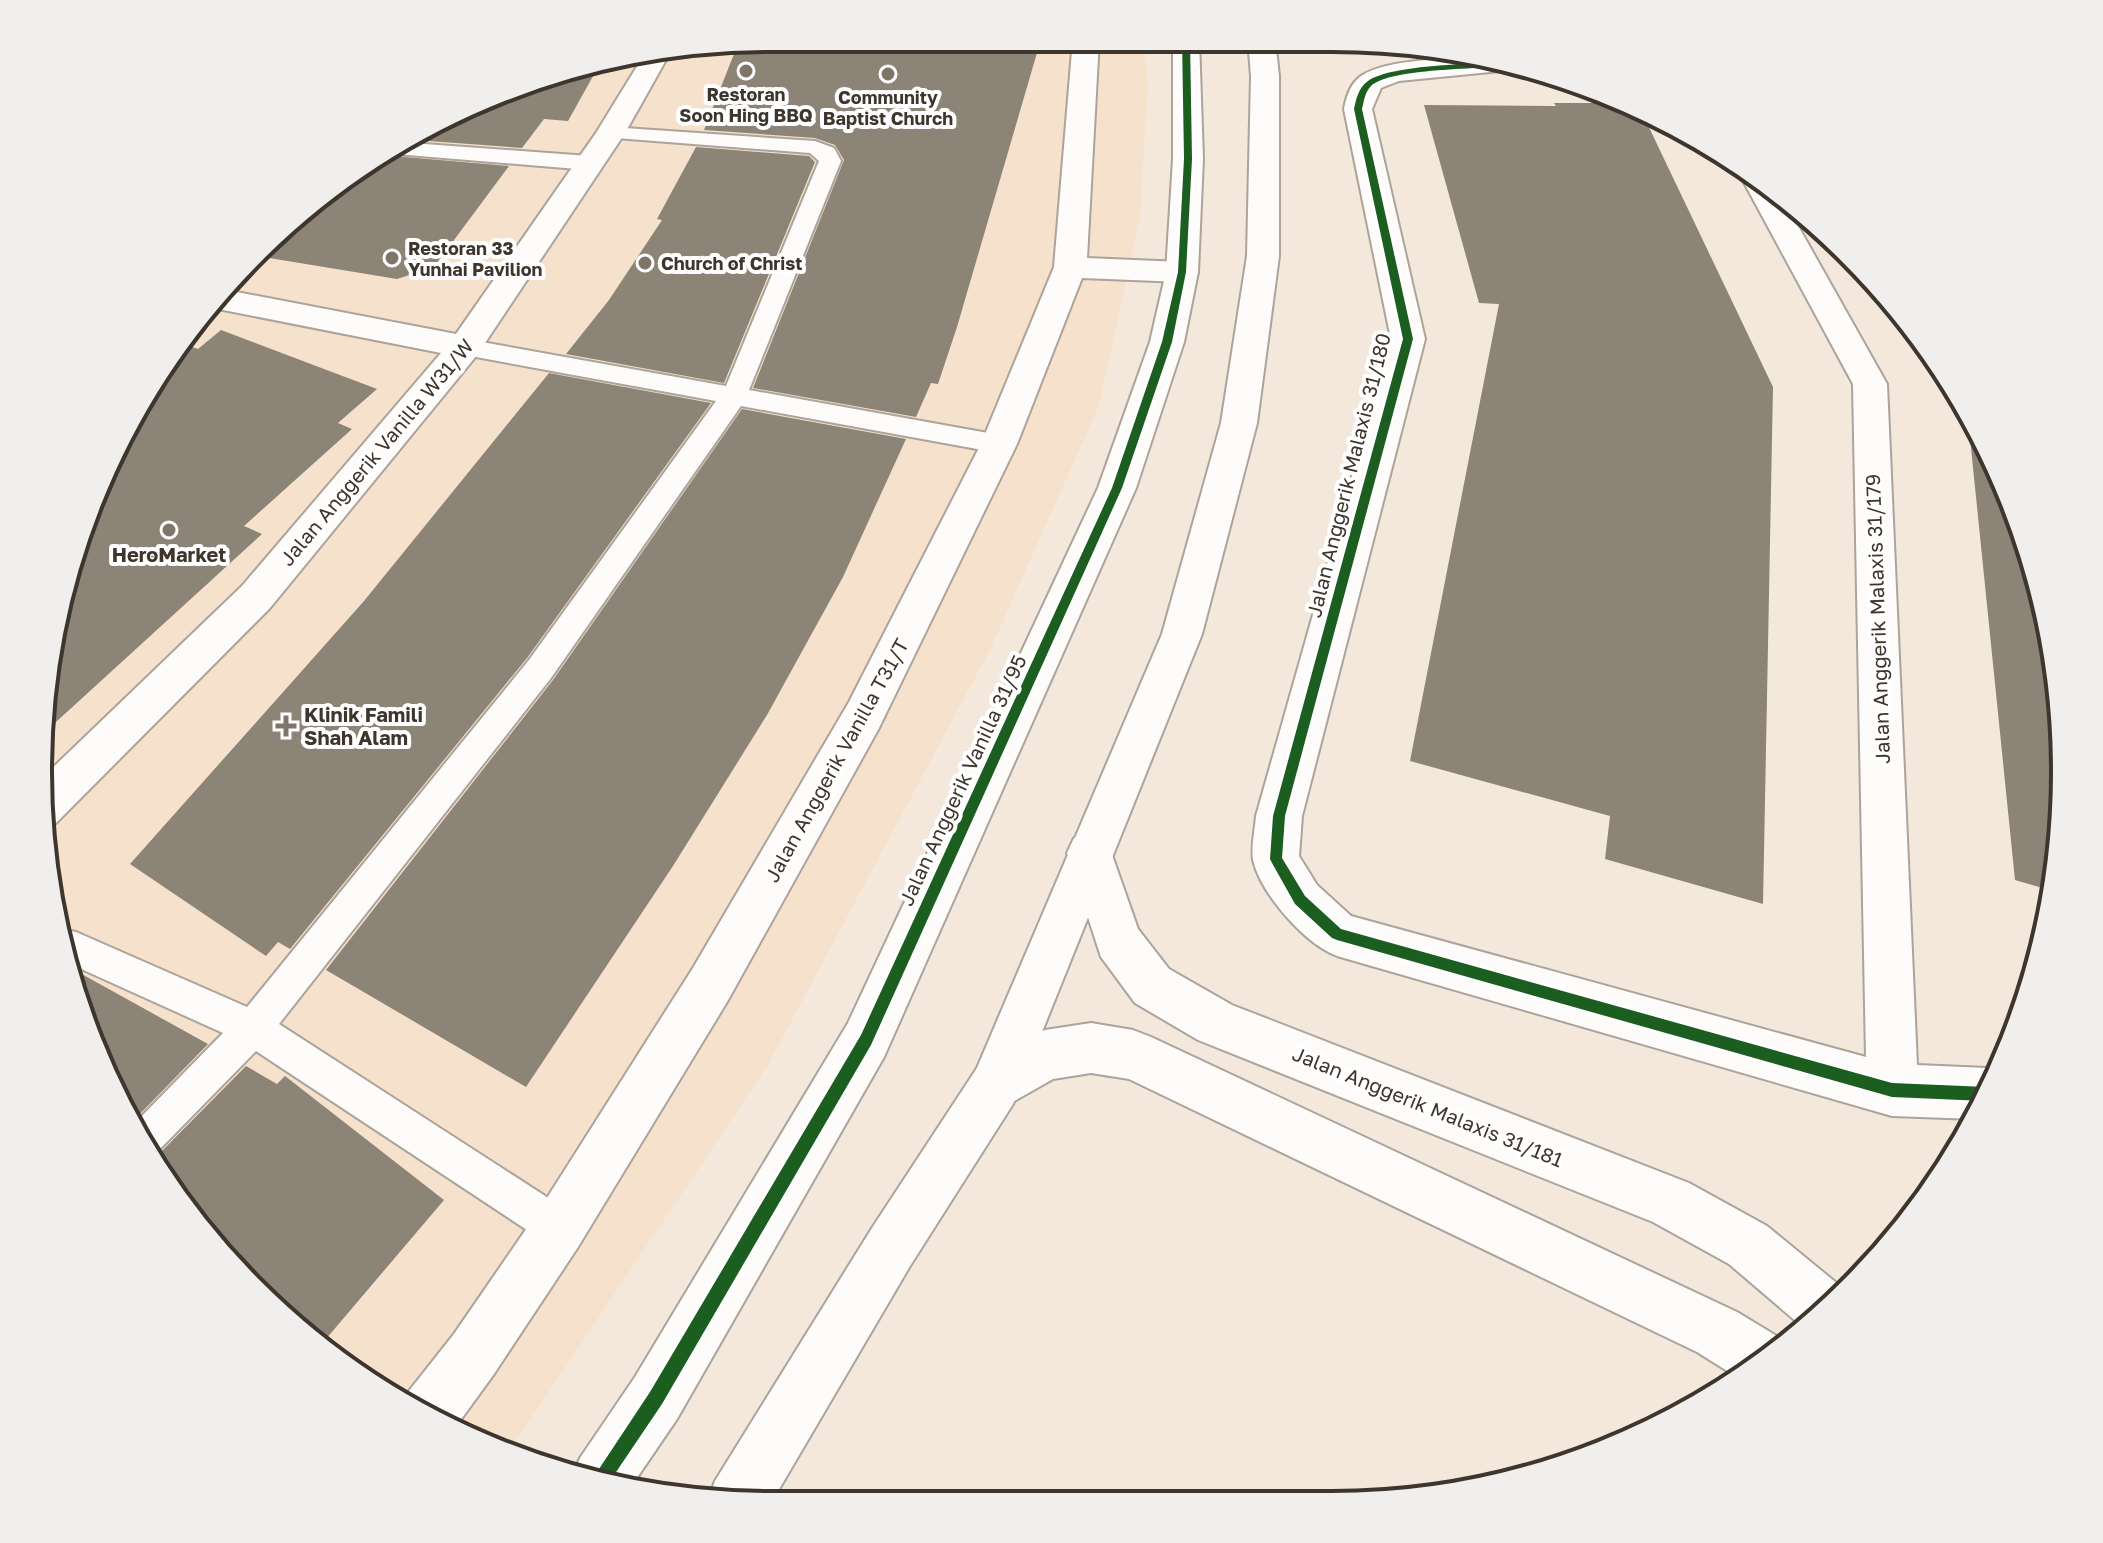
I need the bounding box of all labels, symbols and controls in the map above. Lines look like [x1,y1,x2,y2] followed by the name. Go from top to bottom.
[737,62,755,80] marker: Restoran Soon Hing BBQ
[879,65,897,83] marker: Community Baptist Church
[679,83,813,126] place label: Restoran Soon Hing BBQ
[823,86,953,129] place label: Community Baptist Church
[408,237,543,280] place label: Restoran 33 Yunhai Pavilion
[383,249,401,267] marker: Restoran 33 Yunhai Pavilion
[661,252,802,274] place label: Church of Christ
[636,254,654,272] marker: Church of Christ
[1301,330,1395,620] street label: Jalan Anggerik Malaxis 31/180
[274,334,478,570] street label: Jalan Anggerik Vanilla W31/W
[1860,474,1894,764] street label: Jalan Anggerik Malaxis 31/179
[160,521,178,539] marker: HeroMarket
[112,542,226,566] place label: HeroMarket
[759,634,913,886] street label: Jalan Anggerik Vanilla T31/T
[893,651,1031,909] street label: Jalan Anggerik Vanilla 31/95
[304,702,423,749] place label: Klinik Famili Shah Alam
[275,715,297,737] marker: Klinik Famili Shah Alam
[1289,1041,1567,1171] street label: Jalan Anggerik Malaxis 31/181

